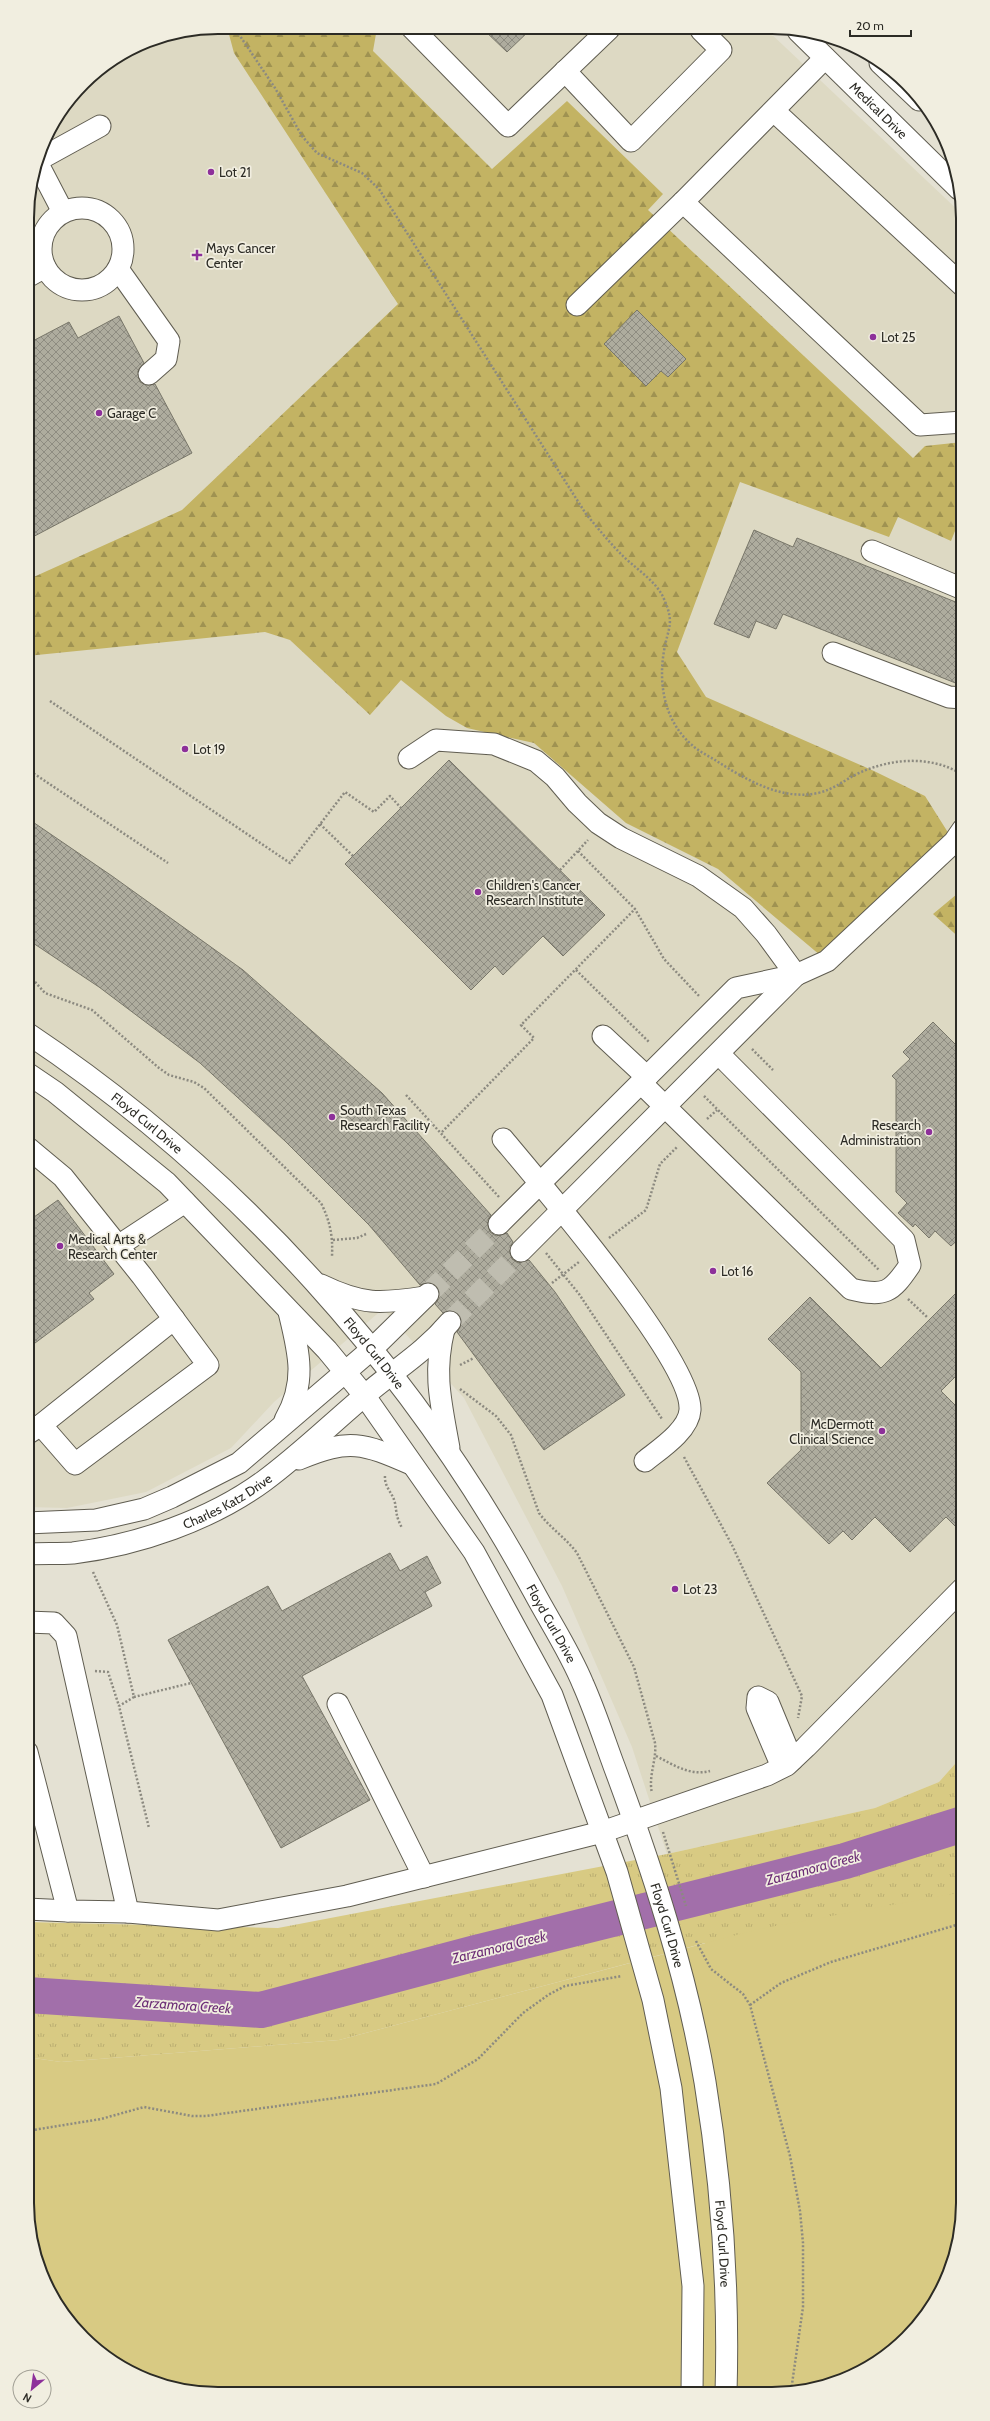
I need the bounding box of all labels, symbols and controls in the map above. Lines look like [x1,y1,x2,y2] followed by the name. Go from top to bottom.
[850,12,911,38] scale bar
[856,18,884,33] text: 20 m
[846,78,911,142] street label: Medical Drive
[219,164,251,180] place label: Lot 21
[206,167,216,177] marker: Lot 21
[206,240,276,271] place label: Mays Cancer Center
[191,249,203,261] marker: Mays Cancer Center
[881,329,916,345] place label: Lot 25
[868,332,878,342] marker: Lot 25
[107,405,156,421] place label: Garage C
[94,408,104,418] marker: Garage C
[193,741,225,757] place label: Lot 19
[180,744,190,754] marker: Lot 19
[486,877,584,908] place label: Children's Cancer Research Institute
[473,887,483,897] marker: Children's Cancer Research Institute
[108,1089,186,1157] street label: Floyd Curl Drive
[340,1102,430,1133] place label: South Texas Research Facility
[327,1112,337,1122] marker: South Texas Research Facility
[840,1117,921,1148] place label: Research Administration
[924,1127,934,1137] marker: Research Administration
[68,1231,158,1262] place label: Medical Arts & Research Center
[55,1241,65,1251] marker: Medical Arts & Research Center
[721,1263,753,1279] place label: Lot 16
[708,1266,718,1276] marker: Lot 16
[341,1314,408,1392] street label: Floyd Curl Drive
[789,1416,875,1447] place label: McDermott Clinical Science
[877,1426,887,1436] marker: McDermott Clinical Science
[180,1470,275,1532] street label: Charles Katz Drive
[523,1581,580,1666] street label: Floyd Curl Drive
[683,1581,718,1597] place label: Lot 23
[670,1584,680,1594] marker: Lot 23
[763,1847,863,1889] water label: Zarzamora Creek
[647,1881,688,1970] street label: Floyd Curl Drive
[449,1926,549,1968] water label: Zarzamora Creek
[133,1993,233,2017] water label: Zarzamora Creek
[712,2199,734,2288] street label: Floyd Curl Drive
[12,2369,52,2409] north arrow
[20,2390,34,2406] text: N

